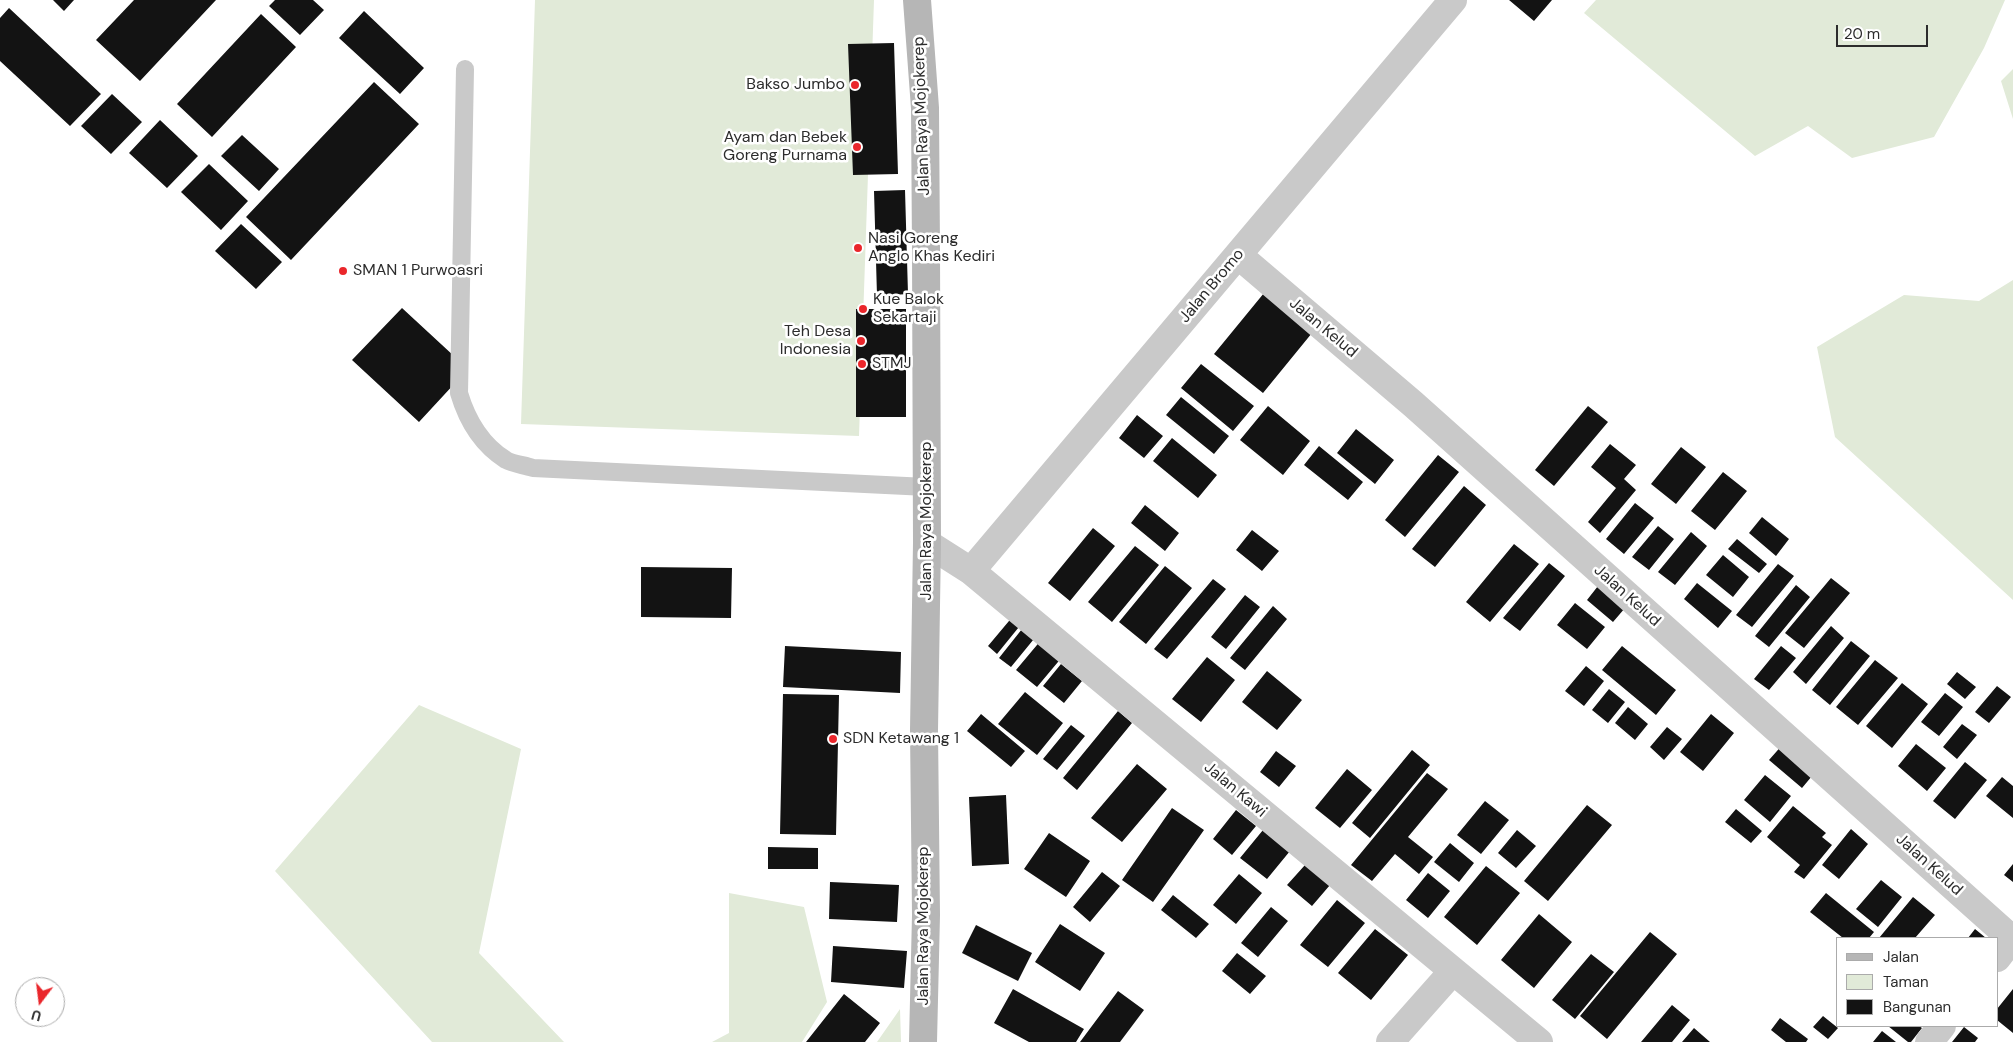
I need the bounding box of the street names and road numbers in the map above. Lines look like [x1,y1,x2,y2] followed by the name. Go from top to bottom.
[910,36,934,196] street label: Jalan Raya Mojokerep
[1175,245,1249,327] street label: Jalan Bromo
[1285,294,1361,362] street label: Jalan Kelud
[917,441,937,601] street label: Jalan Raya Mojokerep
[1590,561,1664,631] street label: Jalan Kelud
[1200,758,1270,822] street label: Jalan Kawi
[1892,830,1966,900] street label: Jalan Kelud
[914,846,934,1006] street label: Jalan Raya Mojokerep

